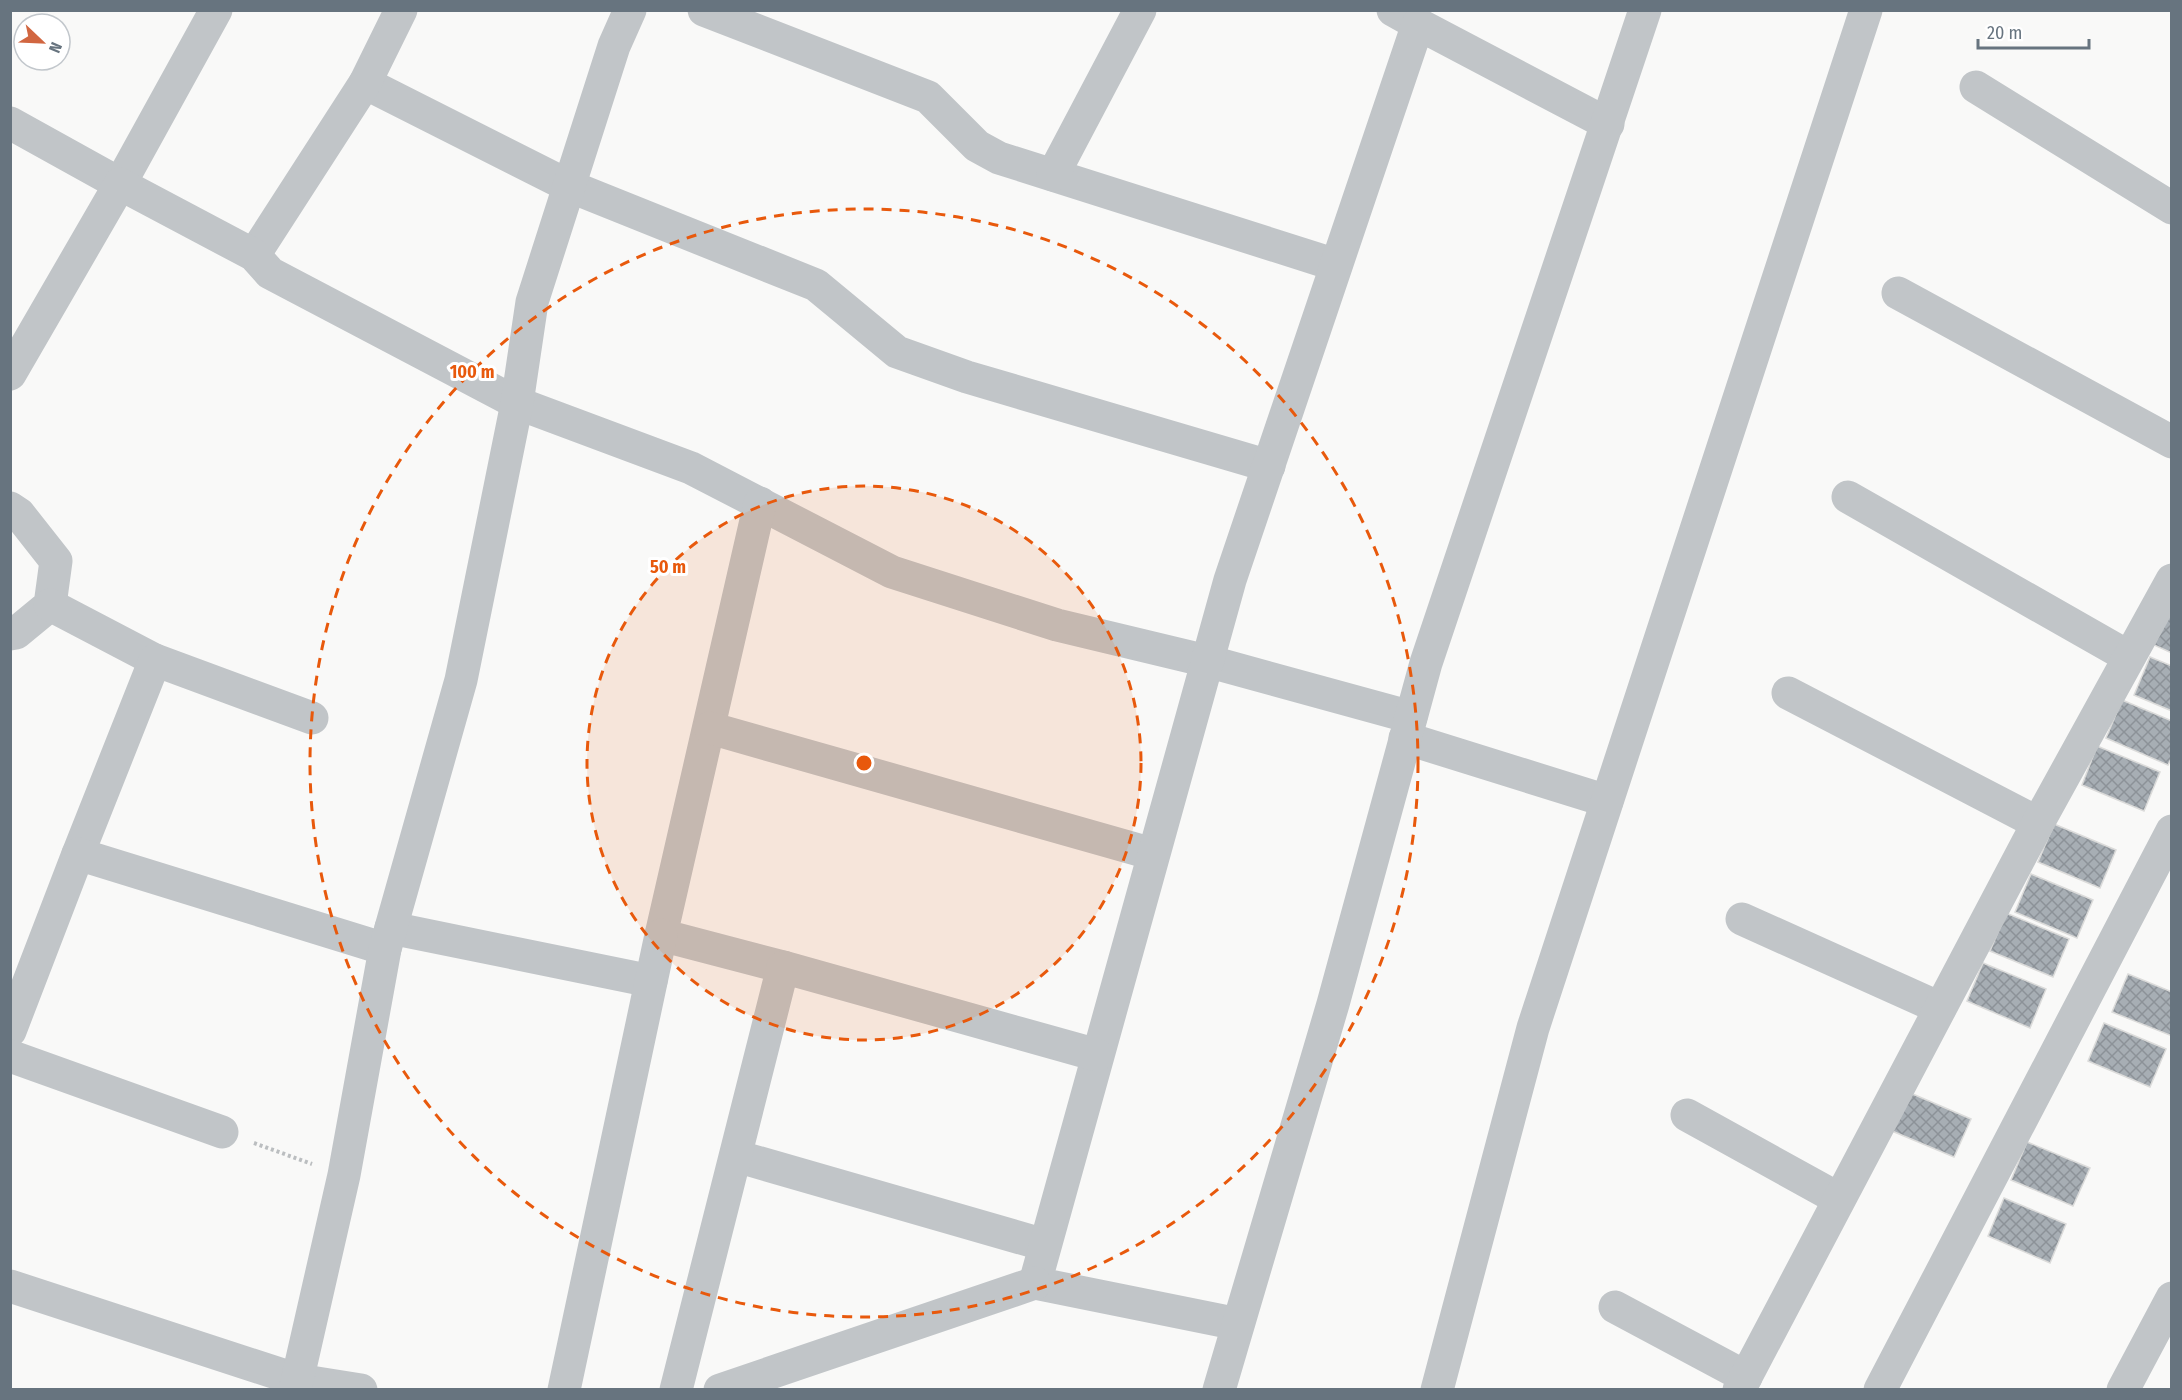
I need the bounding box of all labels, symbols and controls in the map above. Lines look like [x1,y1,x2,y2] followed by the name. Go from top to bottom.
[12,12,72,72] north arrow
[1978,12,2089,50] scale bar
[1987,22,2022,44] text: 20 m
[45,40,66,56] text: N
[450,361,494,383] text: 100 m
[650,556,686,578] text: 50 m
[854,753,874,773] centre of rings

